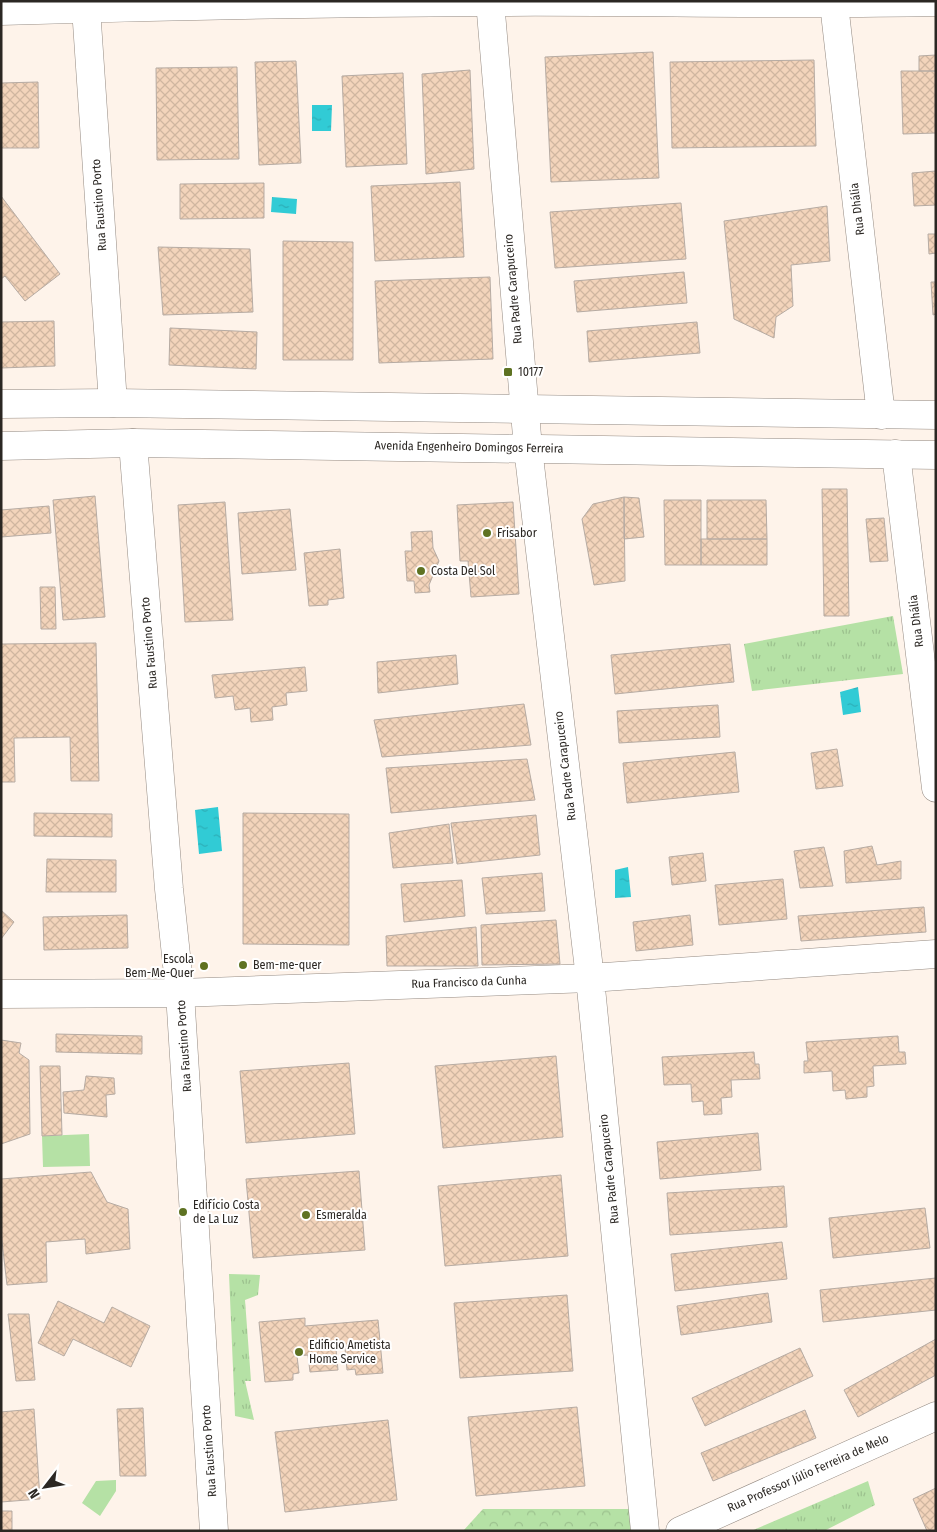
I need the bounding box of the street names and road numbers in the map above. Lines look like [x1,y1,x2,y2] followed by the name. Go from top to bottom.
[89,159,109,251] street label: Rua Faustino Porto
[847,182,867,236] street label: Rua Dhália
[501,233,525,345] street label: Rua Padre Carapuceiro
[374,438,564,456] street label: Avenida Engenheiro Domingos Ferreira
[906,594,926,648] street label: Rua Dhália
[138,596,160,690] street label: Rua Faustino Porto
[551,710,579,822] street label: Rua Padre Carapuceiro
[411,973,527,991] street label: Rua Francisco da Cunha
[174,1000,194,1092] street label: Rua Faustino Porto
[596,1113,622,1225] street label: Rua Padre Carapuceiro
[199,1405,219,1497] street label: Rua Faustino Porto
[725,1431,891,1515] street label: Rua Professor Júlio Ferreira de Melo

